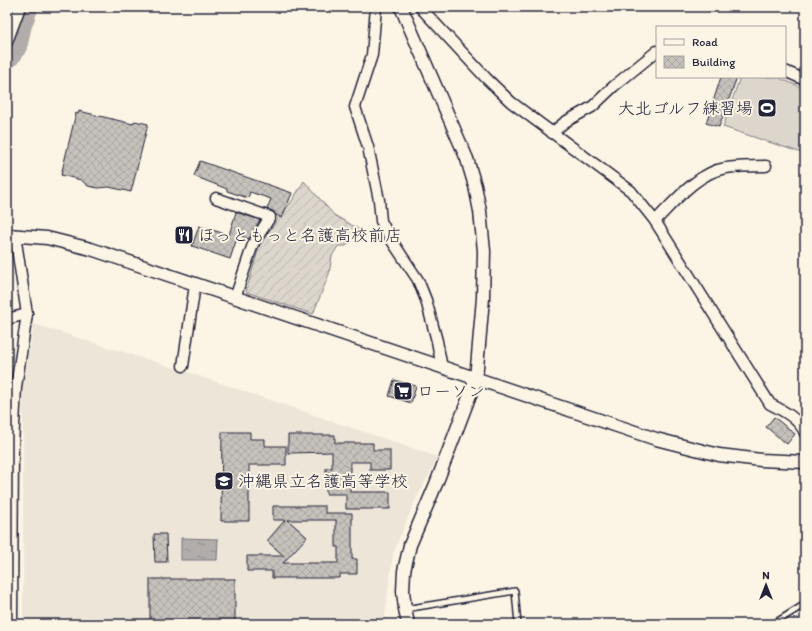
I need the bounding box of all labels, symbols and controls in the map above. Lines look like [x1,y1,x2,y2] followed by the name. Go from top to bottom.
[656,26,786,78] legend
[692,35,718,49] text: Road
[692,55,736,69] text: Building
[756,97,778,119] sports icon: 大北ゴルフ練習場
[618,98,753,118] place label: 大北ゴルフ練習場
[173,224,195,246] restaurant icon: ほっともっと名護高校前店
[198,225,402,245] place label: ほっともっと名護高校前店
[392,380,414,402] supermarket icon: ローソン
[417,381,485,401] place label: ローソン
[213,470,235,492] school or university icon: 沖縄県立名護高等学校
[238,471,408,491] place label: 沖縄県立名護高等学校
[746,565,786,605] north arrow
[762,569,770,582] text: N

